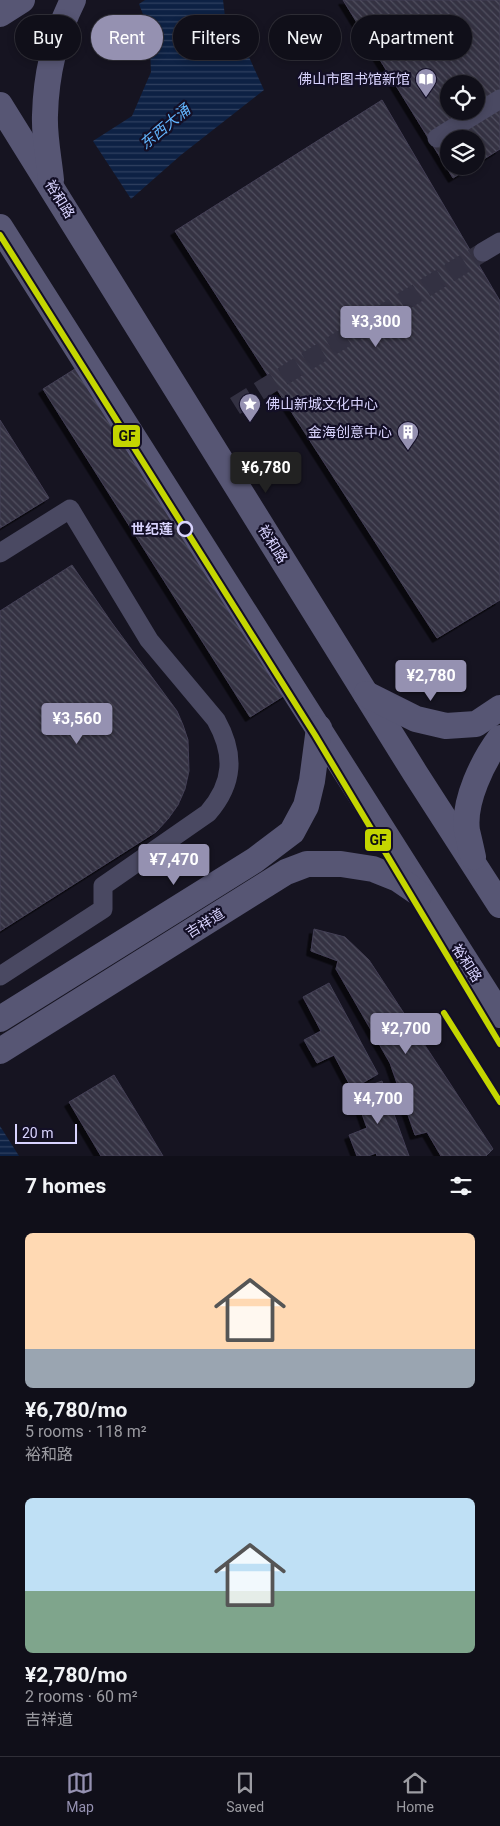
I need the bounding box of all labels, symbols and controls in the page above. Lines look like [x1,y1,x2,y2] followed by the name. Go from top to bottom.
[15,15,81,60] chip: Buy
[91,15,163,60] chip: Rent
[173,15,259,60] chip: Filters
[269,15,341,60] chip: New
[351,15,472,60] chip: Apartment
[414,67,438,98] library icon: 佛山市图书馆新馆
[298,71,410,87] place label: 佛山市图书馆新馆
[440,75,485,175] map controls
[440,75,485,120] button: locate
[136,100,195,153] water label: 东西大涌
[440,130,485,175] button: layers
[42,177,78,221] street label: 裕和路
[335,306,417,348] pin: ¥3,300
[351,312,401,331] text: ¥3,300
[238,392,262,423] place icon: 佛山新城文化中心
[266,396,378,412] place label: 佛山新城文化中心
[396,420,420,451] building icon: 金海创意中心
[112,424,141,448] line badge: GF
[308,424,392,440] place label: 金海创意中心
[118,428,136,444] text: GF
[225,452,307,494] pin: ¥6,780
[241,458,291,477] text: ¥6,780
[131,521,173,537] place label: 世纪莲
[177,521,193,537] marker: 世纪莲
[255,522,291,566] street label: 裕和路
[390,660,472,702] pin: ¥2,780
[406,666,456,685] text: ¥2,780
[36,702,118,745] pin: ¥3,560
[52,709,102,728] text: ¥3,560
[364,828,392,852] line badge: GF
[369,832,387,848] text: GF
[133,844,215,886] pin: ¥7,470
[149,850,199,869] text: ¥7,470
[183,905,227,941] street label: 吉祥道
[449,941,485,985] street label: 裕和路
[365,1012,447,1055] pin: ¥2,700
[381,1019,431,1038] text: ¥2,700
[337,1082,419,1125] pin: ¥4,700
[353,1089,403,1108] text: ¥4,700
[15,1121,78,1144] scale bar
[22,1125,54,1141] text: 20 m
[447,1172,475,1200] icon: filters
[25,1174,106,1198] text: 7 homes
[205,1265,295,1355] icon: home
[25,1398,127,1422] text: ¥6,780/mo
[25,1422,147,1441] text: 5 rooms · 118 m²
[25,1445,73,1464] text: 裕和路
[205,1530,295,1620] icon: home
[25,1663,127,1687] text: ¥2,780/mo
[25,1687,138,1706] text: 2 rooms · 60 m²
[25,1710,73,1729] text: 吉祥道
[66,1769,94,1815] tab: Map
[226,1769,264,1815] tab: Saved
[396,1769,434,1815] tab: Home

